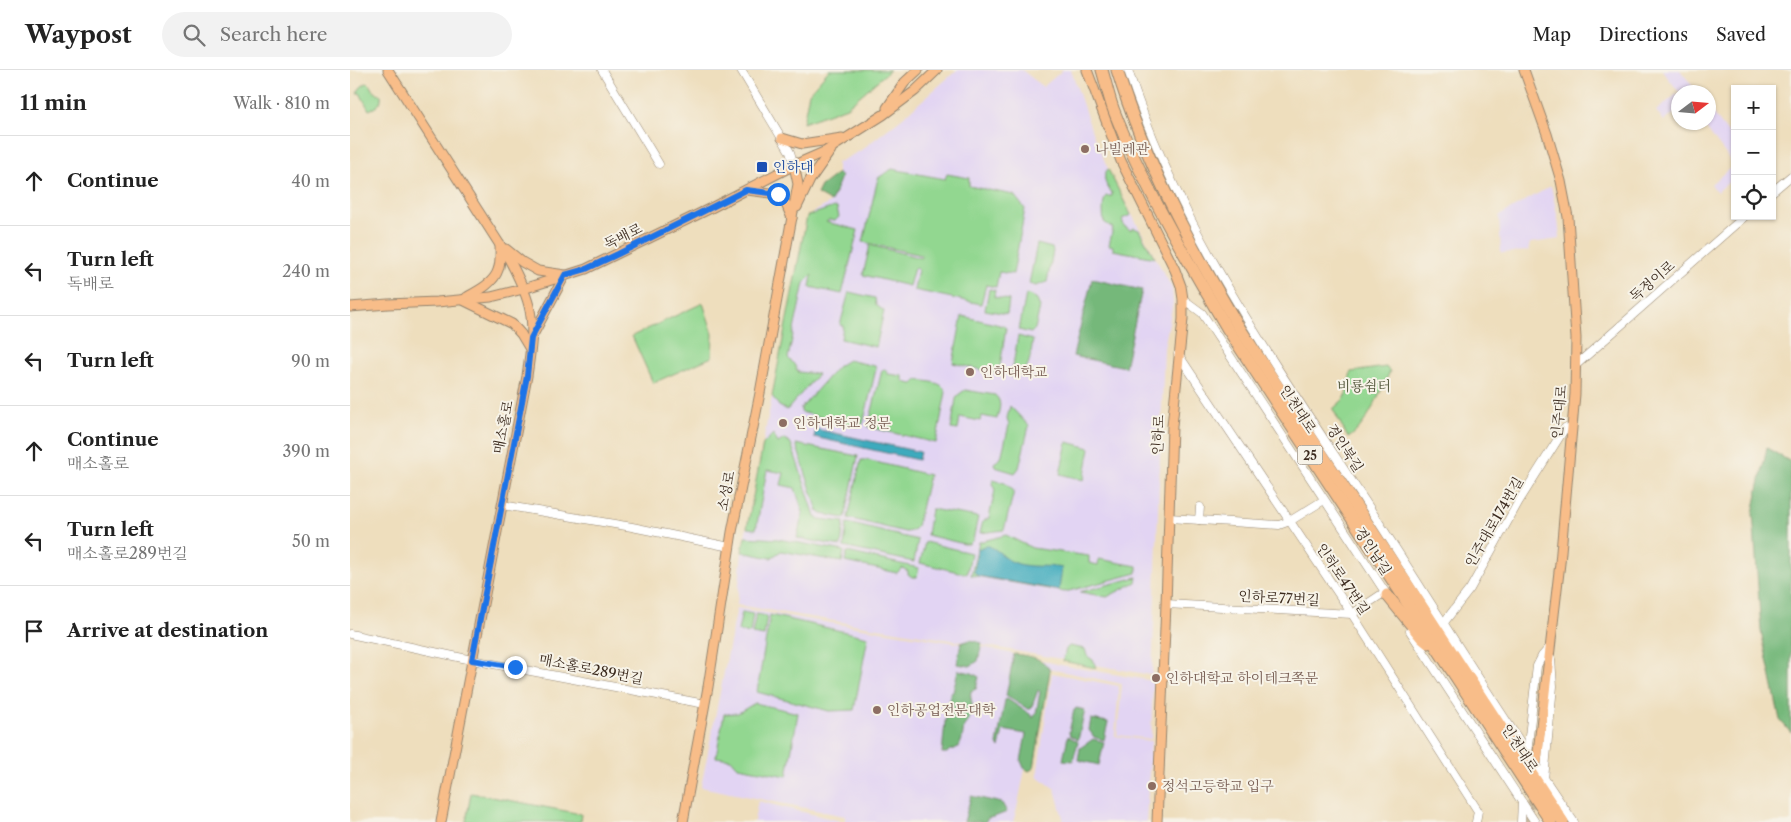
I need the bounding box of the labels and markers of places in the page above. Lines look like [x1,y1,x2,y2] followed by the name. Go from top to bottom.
[1095,140,1150,158] place label: 나빌레관
[1079,143,1091,155] marker: 나빌레관
[773,158,814,176] place label: 인하대
[755,160,769,174] marker: 인하대
[980,363,1048,381] place label: 인하대학교
[964,366,976,378] marker: 인하대학교
[793,414,891,432] place label: 인하대학교 정문
[777,417,789,429] marker: 인하대학교 정문
[1166,669,1319,687] place label: 인하대학교 하이테크쪽문
[1150,672,1162,684] marker: 인하대학교 하이테크쪽문
[887,701,996,719] place label: 인하공업전문대학
[871,704,883,716] marker: 인하공업전문대학
[1162,777,1274,795] place label: 정석고등학교 입구
[1146,780,1158,792] marker: 정석고등학교 입구

